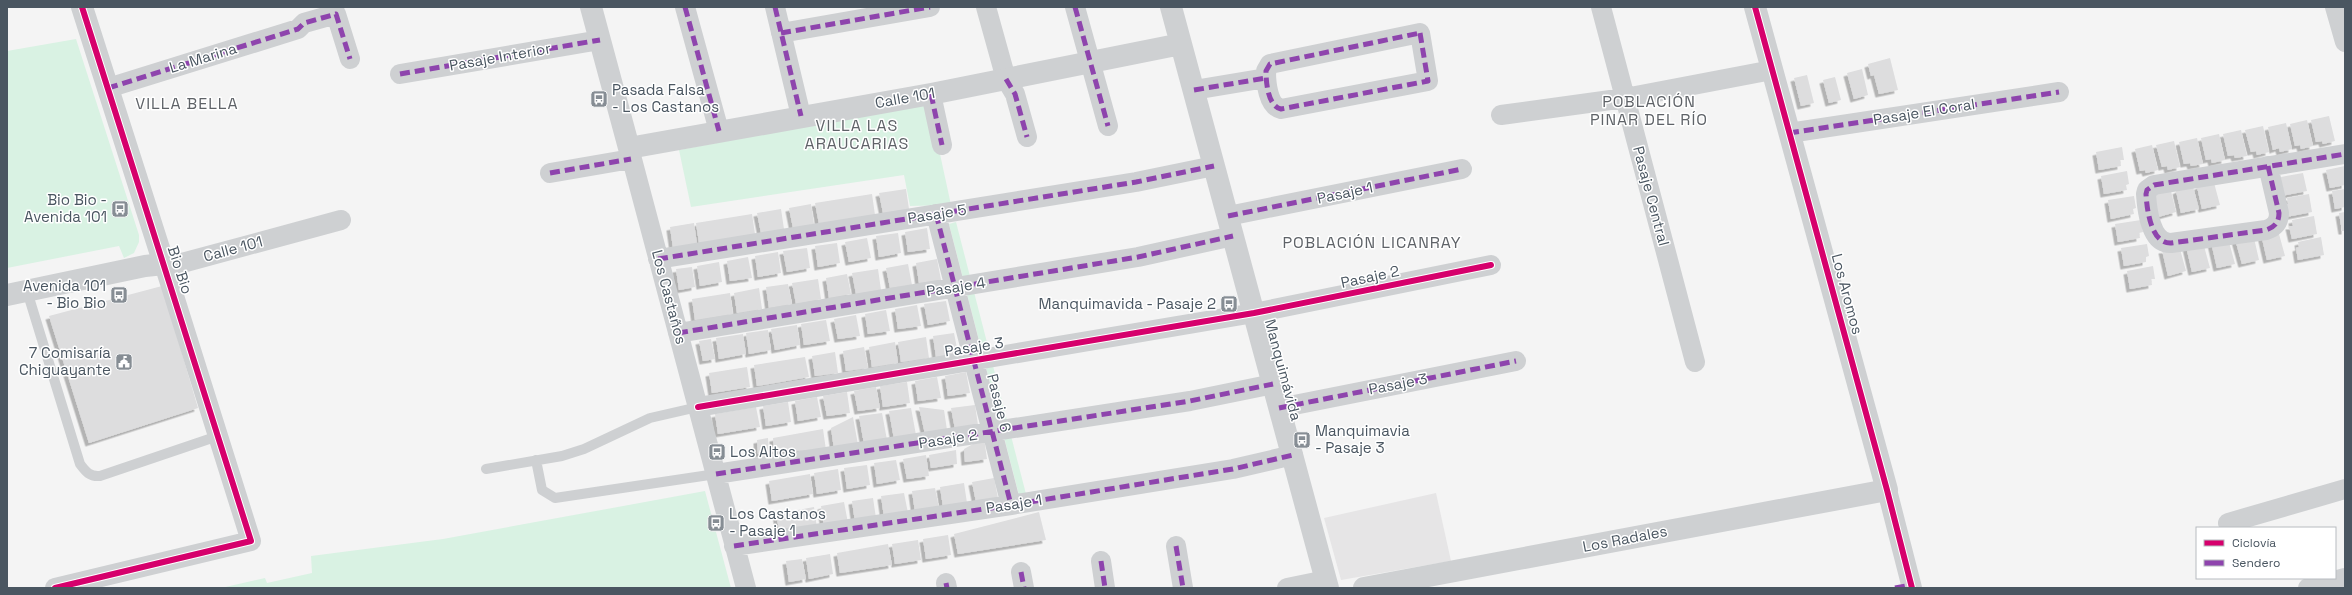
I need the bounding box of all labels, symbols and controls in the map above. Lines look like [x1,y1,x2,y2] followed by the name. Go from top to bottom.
[167,38,239,77] street label: La Marina
[448,38,552,75] street label: Pasaje Interior
[612,80,719,116] place label: Pasada Falsa - Los Castanos
[873,83,936,112] street label: Calle 101
[589,89,609,109] bus stop icon: Pasada Falsa - Los Castanos
[1590,91,1708,130] district label: POBLACIÓN PINAR DEL RÍO
[135,93,239,114] district label: VILLA BELLA
[1872,94,1976,129] street label: Pasaje El Coral
[805,115,909,154] district label: VILLA LAS ARAUCARIAS
[1629,144,1674,248] street label: Pasaje Central
[1315,177,1375,208] street label: Pasaje 1
[24,190,107,226] place label: Bio Bio - Avenida 101
[110,199,130,219] bus stop icon: Bio Bio - Avenida 101
[906,199,968,228] street label: Pasaje 5
[201,232,265,266] street label: Calle 101
[1282,232,1462,253] district label: POBLACIÓN LICANRAY
[164,243,197,296] street label: Bio Bio
[648,248,691,346] street label: Los Castaños
[1828,251,1867,337] street label: Los Aromos
[1339,261,1401,292] street label: Pasaje 2
[925,272,987,301] street label: Pasaje 4
[23,276,106,312] place label: Avenida 101 - Bio Bio
[109,285,129,305] bus stop icon: Avenida 101 - Bio Bio
[1038,294,1216,313] place label: Manquimavida - Pasaje 2
[1219,294,1239,314] bus stop icon: Manquimavida - Pasaje 2
[1261,317,1306,423] street label: Manquimávida
[943,332,1005,361] street label: Pasaje 3
[19,343,111,379] place label: 7 Comisaría Chiguayante
[114,352,134,372] public building icon: 7 Comisaría Chiguayante
[1367,369,1429,399] street label: Pasaje 3
[983,372,1016,434] street label: Pasaje 6
[1315,421,1410,457] place label: Manquimavia - Pasaje 3
[917,424,979,453] street label: Pasaje 2
[1292,430,1312,450] bus stop icon: Manquimavia - Pasaje 3
[707,442,727,462] bus stop icon: Los Altos
[730,442,796,461] place label: Los Altos
[984,490,1043,517] street label: Pasaje 1
[729,504,826,540] place label: Los Castanos - Pasaje 1
[706,513,726,533] bus stop icon: Los Castanos - Pasaje 1
[1581,521,1669,556] street label: Los Radales
[2196,527,2336,579] legend
[2232,535,2276,551] text: Ciclovía
[2232,555,2280,571] text: Sendero

